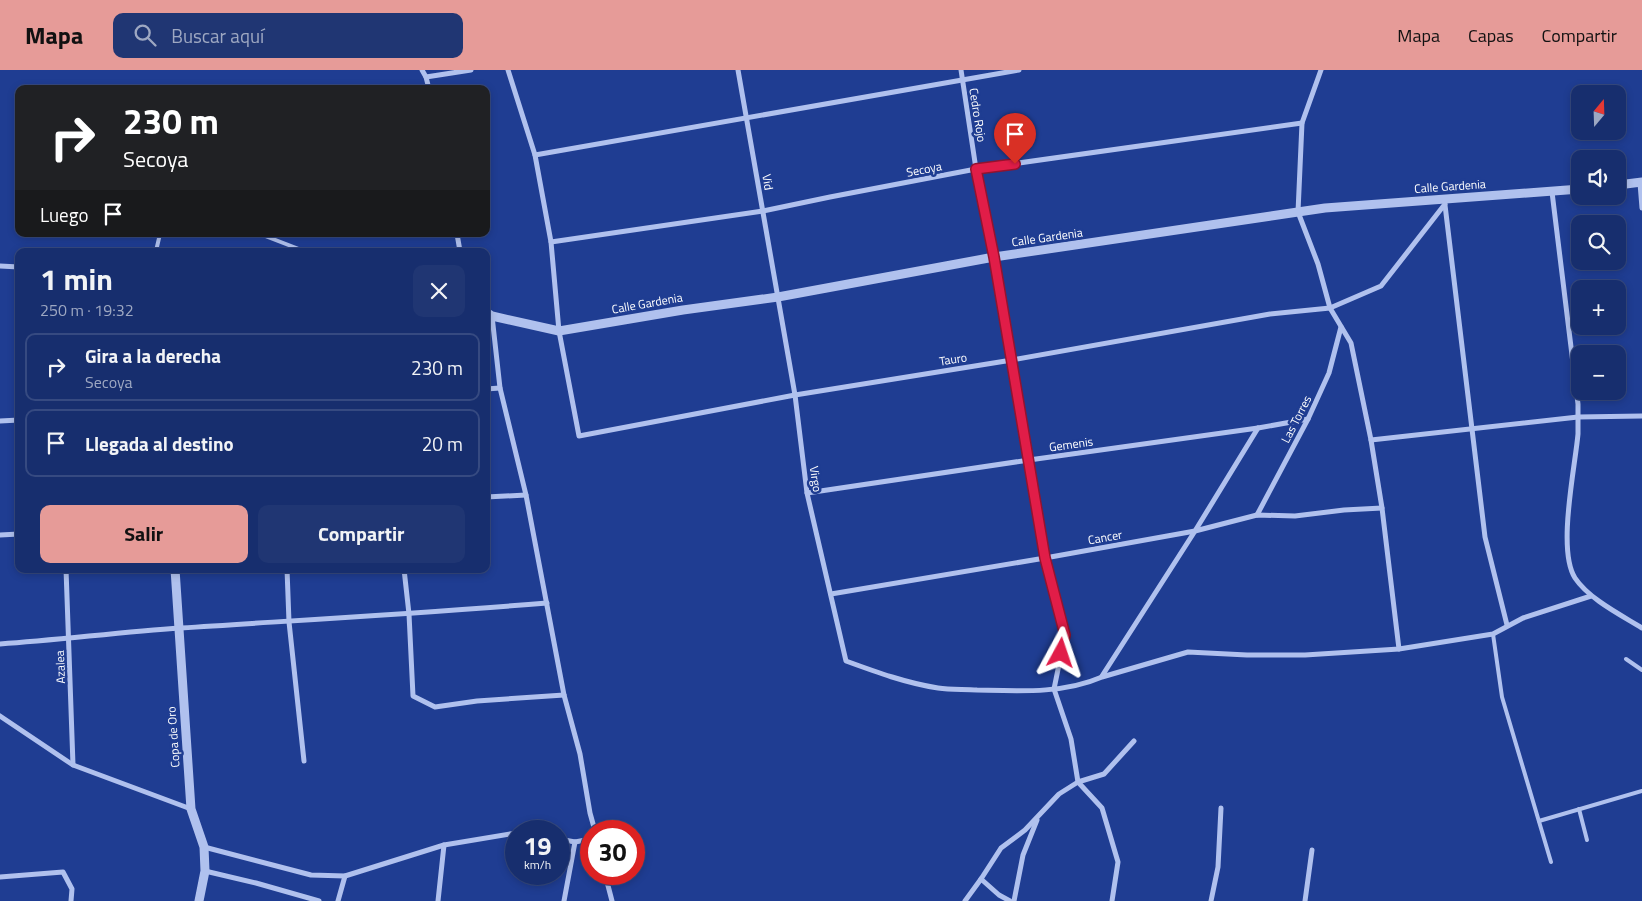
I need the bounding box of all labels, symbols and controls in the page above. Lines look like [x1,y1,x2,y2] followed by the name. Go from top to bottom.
[113,13,463,58] search box
[25,17,83,53] text: Mapa
[131,21,159,49] icon: search
[171,21,264,50] text: Buscar aquí
[1397,22,1440,49] text: Mapa
[1468,22,1514,49] text: Capas
[1542,22,1617,49] text: Compartir
[1571,85,1626,140] north arrow
[1571,85,1626,400] map controls
[964,87,992,143] street label: Cedro Rojo
[123,94,219,148] text: 230 m
[40,105,105,170] icon: right
[994,113,1036,164] pin
[1001,120,1029,148] icon: arrive
[123,142,188,176] text: Secoya
[1571,150,1626,205] button: sound
[905,156,943,182] street label: Secoya
[757,172,779,192] street label: Vid
[1414,174,1486,198] street label: Calle Gardenia
[40,200,89,229] text: Luego
[99,200,127,228] icon: arrive
[1571,215,1626,270] button: search
[1010,223,1084,251] street label: Calle Gardenia
[40,256,113,302] text: 1 min
[413,265,465,317] button: close
[1571,280,1626,335] button: +
[610,287,684,319] street label: Calle Gardenia
[40,298,134,322] text: 250 m · 19:32
[85,341,221,370] text: Gira a la derecha
[1571,345,1626,400] button: −
[938,347,968,371] street label: Tauro
[42,353,70,381] icon: right
[411,353,463,382] text: 230 m
[85,370,133,394] text: Secoya
[1276,391,1316,446] street label: Las Torres
[42,429,70,457] icon: arrive
[85,429,234,458] text: Llegada al destino
[422,429,463,458] text: 20 m
[1048,431,1095,456] street label: Gemenis
[805,465,827,493] street label: Virgo
[40,505,248,563] button: Salir
[258,505,465,563] button: Compartir
[1086,525,1124,549] street label: Cancer
[1034,626,1086,678] position arrow
[50,650,70,684] street label: Azalea
[161,706,185,768] street label: Copa de Oro
[580,820,645,885] speed limit sign: 30
[523,827,552,865] text: 19
[524,855,551,874] text: km/h

